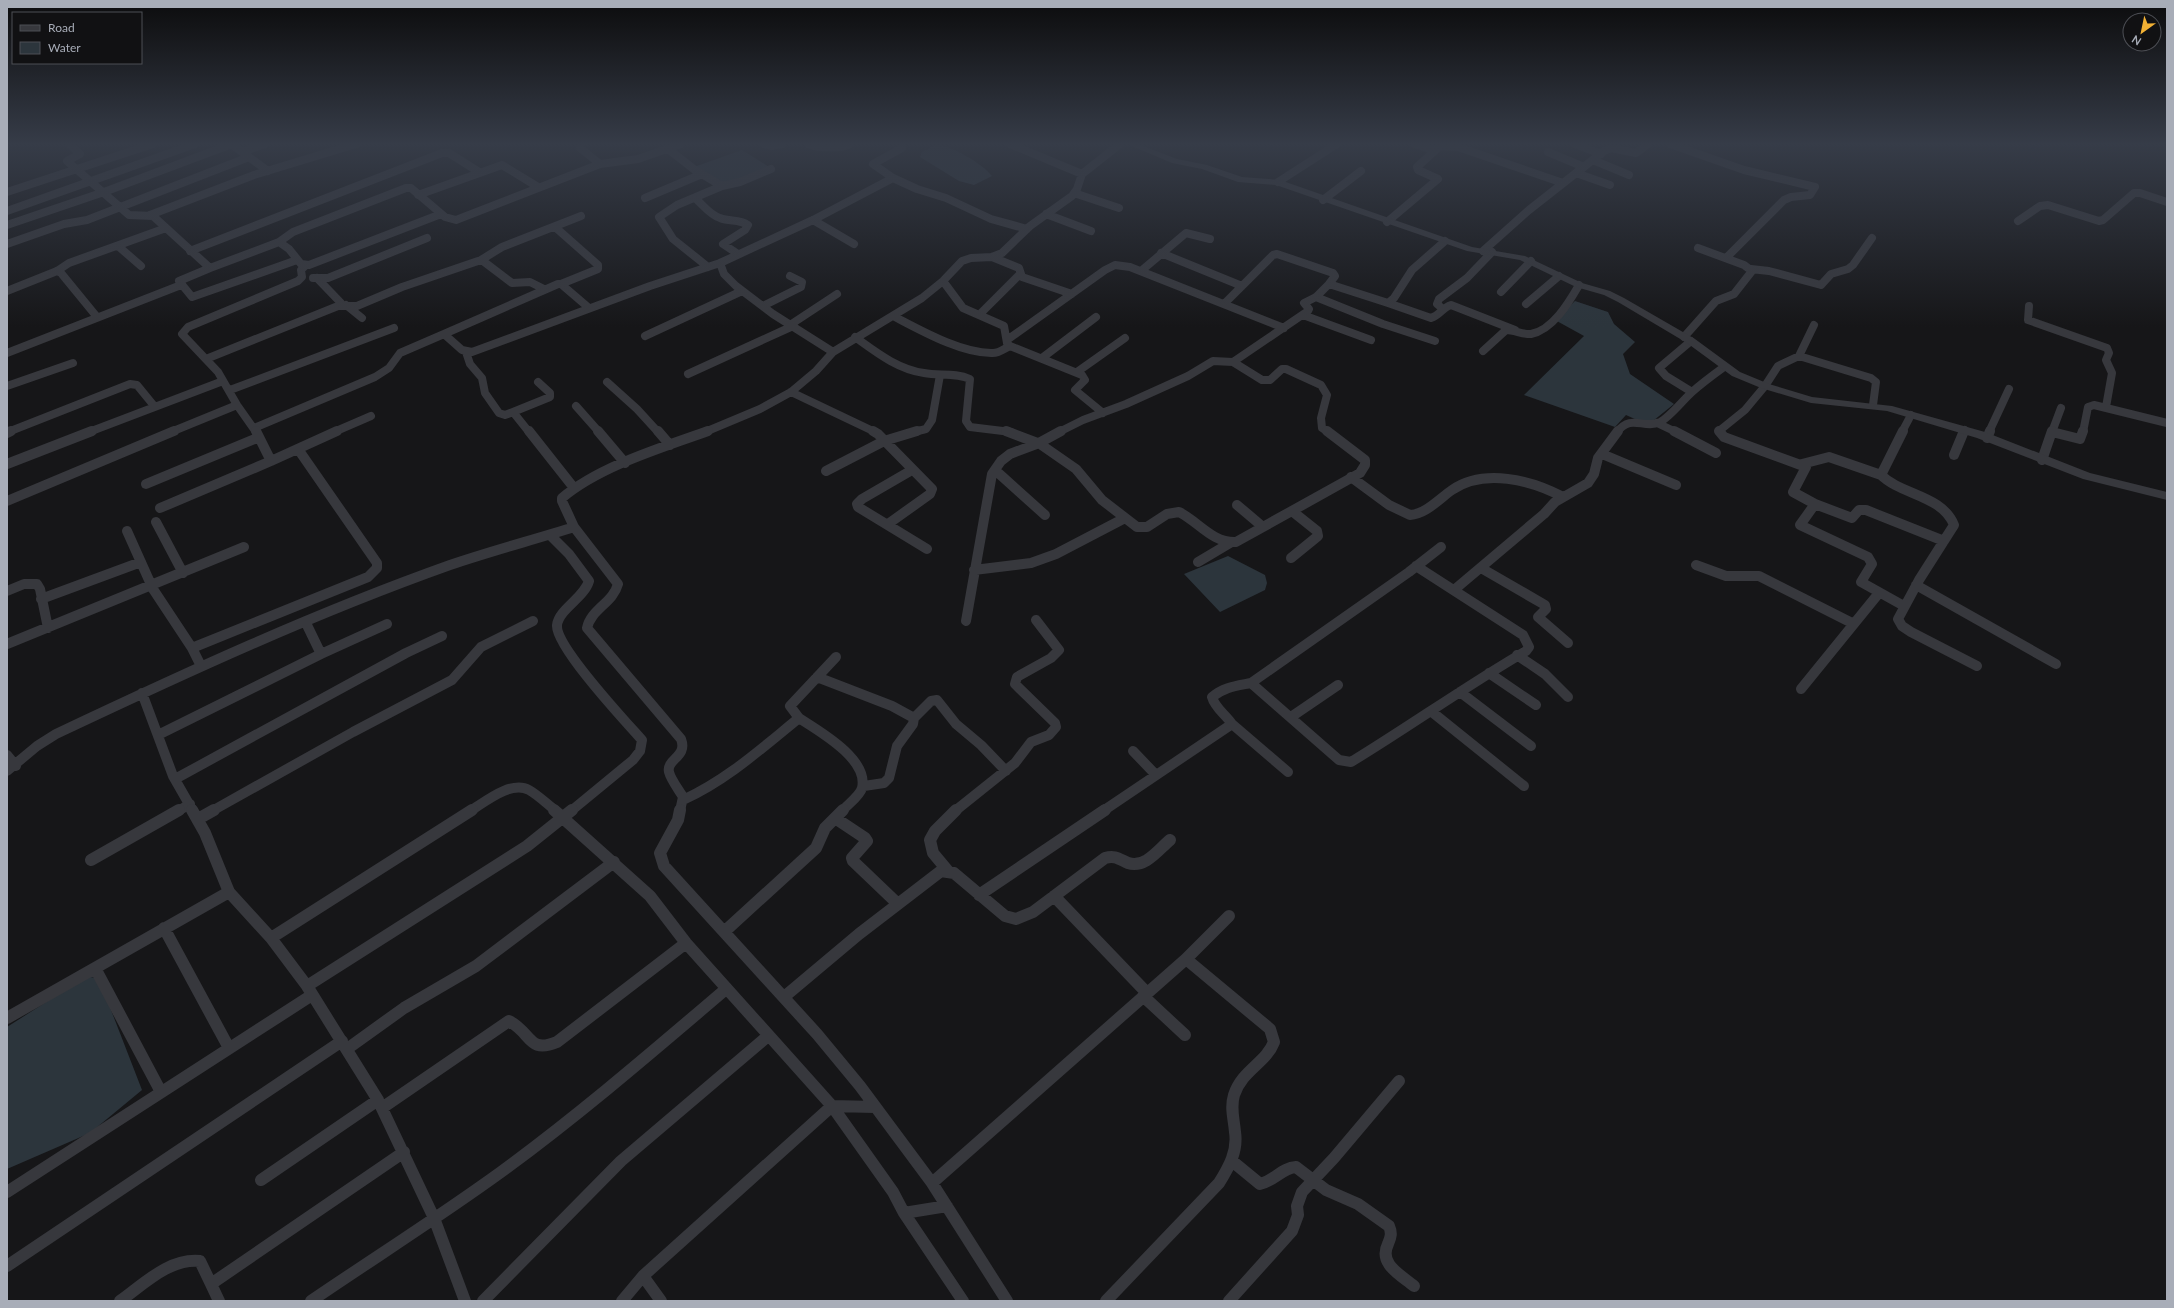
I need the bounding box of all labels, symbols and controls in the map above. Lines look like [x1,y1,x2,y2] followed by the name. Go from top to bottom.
[12,12,142,64] legend
[2122,12,2162,52] north arrow
[48,20,75,35] text: Road
[2129,33,2143,49] text: N
[48,40,81,55] text: Water

